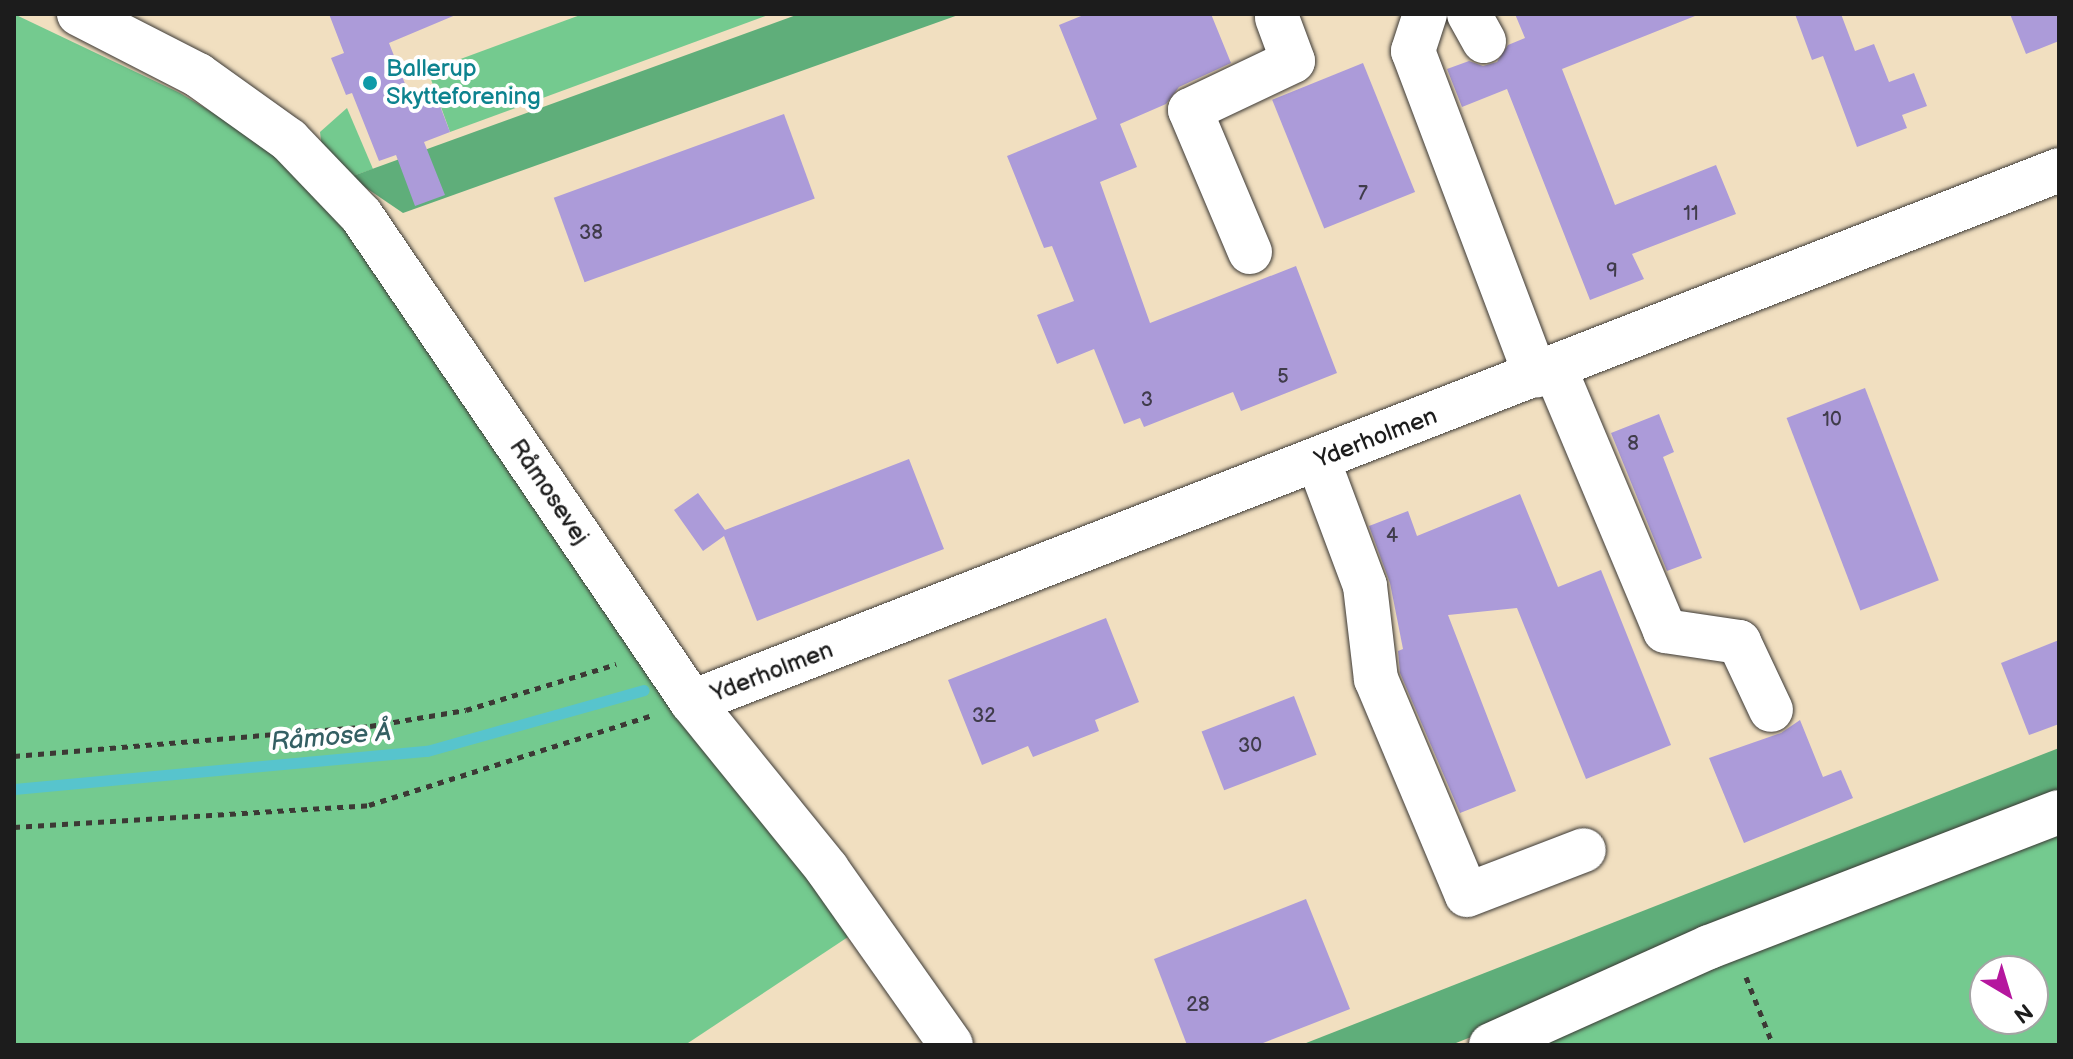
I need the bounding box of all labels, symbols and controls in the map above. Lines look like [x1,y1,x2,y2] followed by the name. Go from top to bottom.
[386,55,541,111] place label: Ballerup Skytteforening
[361,74,379,92] marker: Ballerup Skytteforening
[1358,182,1368,206] house number: 7
[1683,202,1699,226] house number: 11
[579,221,603,245] house number: 38
[1606,259,1618,283] house number: 9
[1277,365,1289,389] house number: 5
[1141,388,1153,412] house number: 3
[1311,402,1441,474] street label: Yderholmen
[1822,408,1842,432] house number: 10
[1627,432,1639,456] house number: 8
[503,434,595,550] street label: Råmosevej
[1386,524,1398,548] house number: 4
[707,636,837,708] street label: Yderholmen
[972,704,996,728] house number: 32
[269,717,393,759] water label: Råmose Å
[1238,734,1262,758] house number: 30
[1969,955,2049,1035] north arrow
[1186,993,1210,1017] house number: 28
[2008,997,2038,1028] text: N

